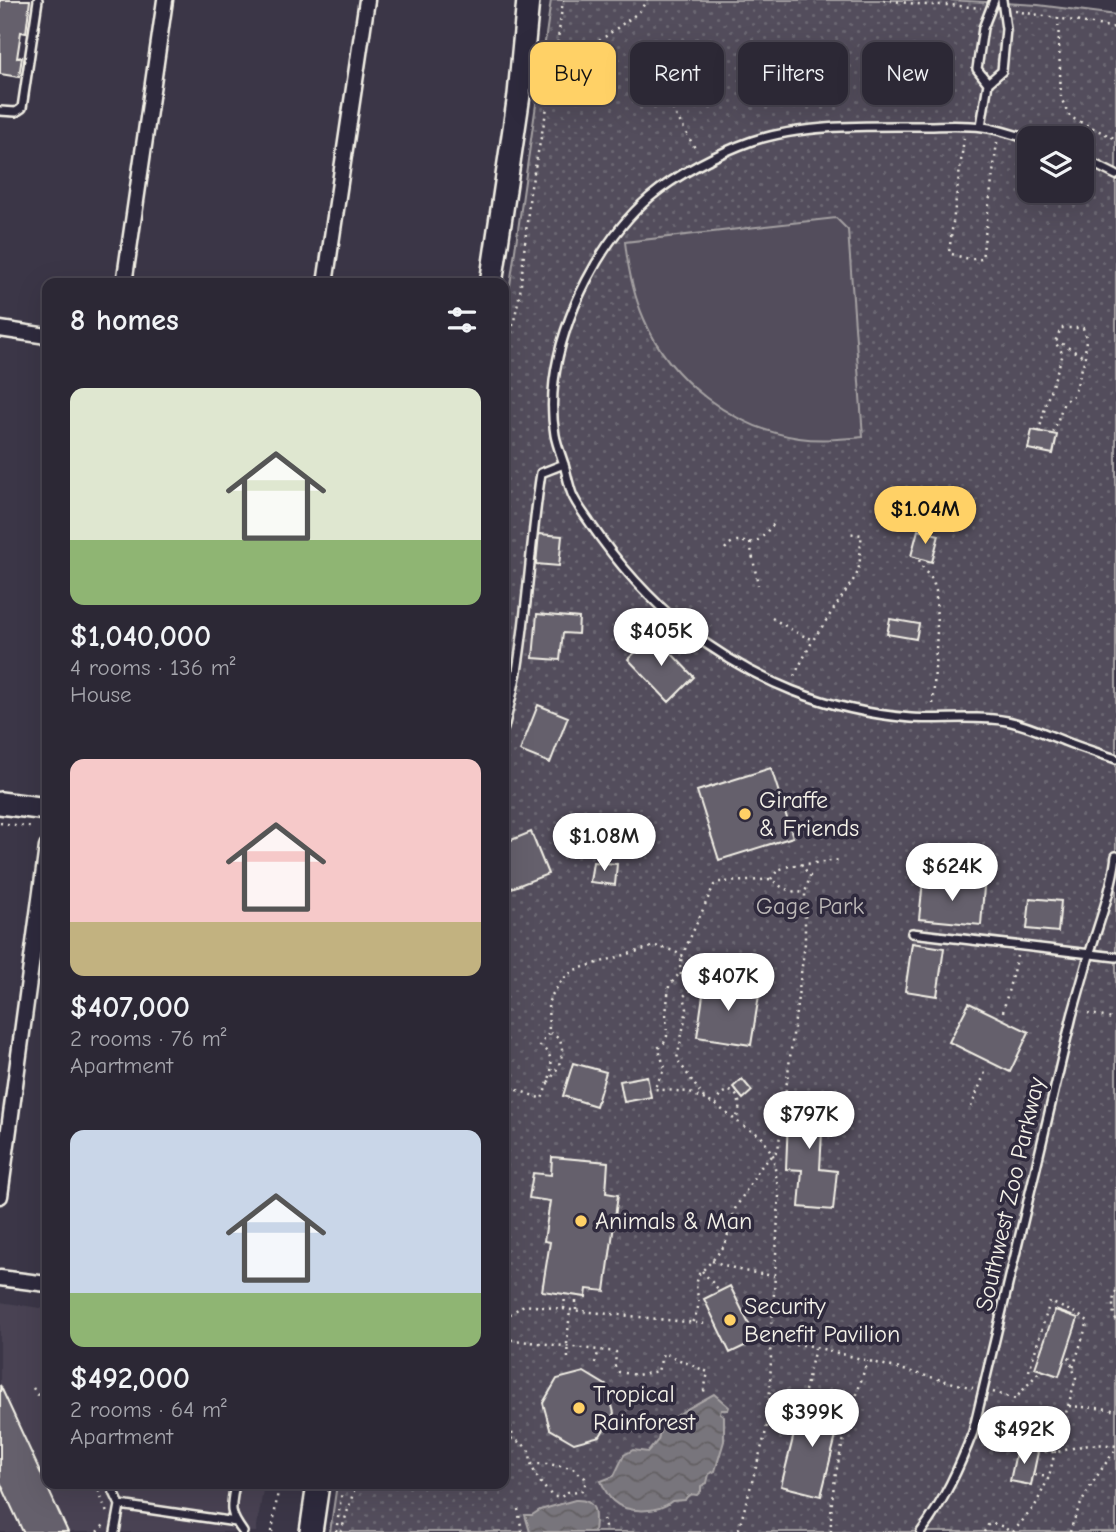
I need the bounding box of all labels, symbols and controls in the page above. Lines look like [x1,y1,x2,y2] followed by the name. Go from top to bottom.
[530,42,616,105] chip: Buy
[630,42,724,105] chip: Rent
[738,42,848,105] chip: Filters
[862,42,953,105] chip: New
[1017,126,1094,203] map controls
[1017,126,1094,203] button: layers
[443,301,481,339] icon: filters
[70,303,179,338] text: 8 homes
[213,433,339,559] icon: home
[868,486,982,546] pin: $1.04M
[890,495,960,522] text: $1.04M
[612,608,710,668] pin: $405K
[630,617,692,644] text: $405K
[70,619,211,654] text: $1,040,000
[70,654,236,681] text: 4 rooms · 136 m²
[70,681,132,708] text: House
[759,786,859,842] place label: Giraffe & Friends
[213,804,339,930] icon: home
[737,806,753,822] marker: Giraffe & Friends
[547,814,661,873] pin: $1.08M
[569,822,639,849] text: $1.08M
[903,844,1001,903] pin: $624K
[922,852,982,879] text: $624K
[756,892,865,920] park label: Gage Park
[679,954,777,1013] pin: $407K
[697,962,759,989] text: $407K
[70,990,190,1025] text: $407,000
[70,1025,226,1052] text: 2 rooms · 76 m²
[70,1052,173,1079] text: Apartment
[969,1074,1051,1314] street label: Southwest Zoo Parkway
[760,1092,858,1151] pin: $797K
[779,1100,839,1127] text: $797K
[213,1175,339,1301] icon: home
[595,1207,752,1235] place label: Animals & Man
[573,1213,589,1229] marker: Animals & Man
[744,1292,900,1348] place label: Security Benefit Pavilion
[722,1312,738,1328] marker: Security Benefit Pavilion
[70,1361,190,1396] text: $492,000
[593,1380,696,1436] place label: Tropical Rainforest
[763,1390,861,1449] pin: $399K
[70,1396,227,1423] text: 2 rooms · 64 m²
[781,1398,843,1425] text: $399K
[571,1400,587,1416] marker: Tropical Rainforest
[975,1406,1073,1466] pin: $492K
[993,1415,1055,1442] text: $492K
[70,1423,173,1450] text: Apartment

